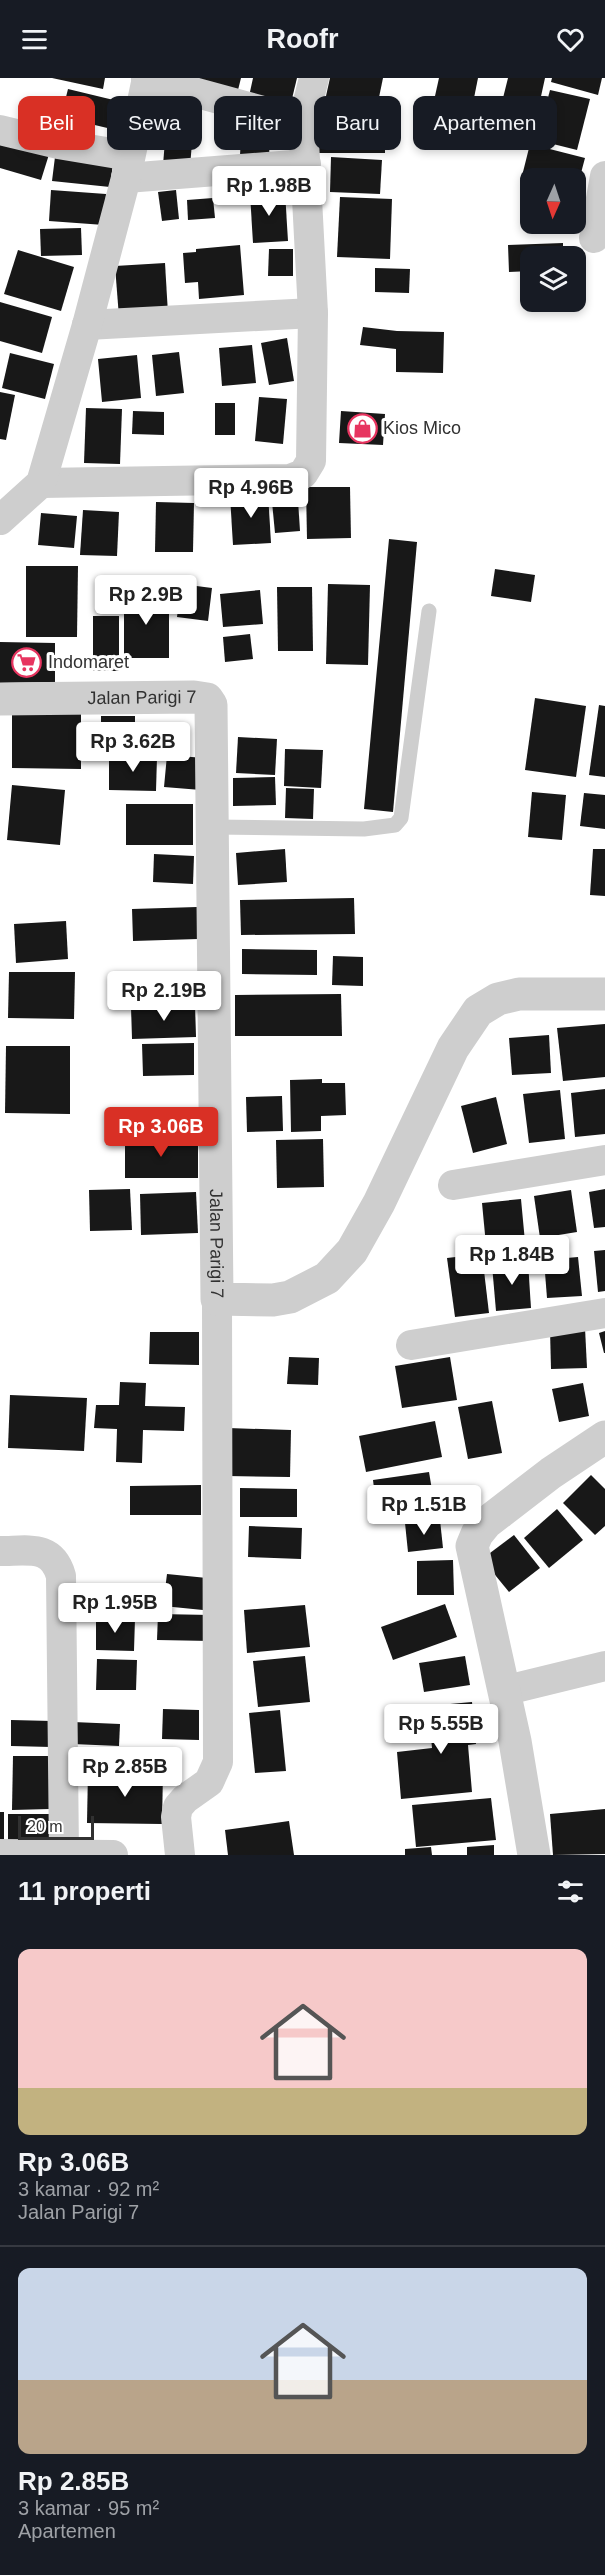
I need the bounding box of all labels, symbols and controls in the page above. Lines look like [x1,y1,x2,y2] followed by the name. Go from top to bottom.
[18,23,51,56] icon: menu
[554,23,587,56] icon: heart
[267,24,338,54] text: Roofr
[18,96,95,150] chip: Beli
[107,96,202,150] chip: Sewa
[214,96,302,150] chip: Filter
[314,96,401,150] chip: Baru
[413,96,557,150] chip: Apartemen
[207,166,331,217] pin: Rp 1.98B
[520,168,586,234] north arrow
[520,168,586,312] map controls
[226,174,312,196] text: Rp 1.98B
[520,246,586,312] button: layers
[346,412,378,444] shop icon: Kios Mico
[383,418,461,438] place label: Kios Mico
[189,468,313,519] pin: Rp 4.96B
[208,476,294,498] text: Rp 4.96B
[91,575,201,626] pin: Rp 2.9B
[109,583,183,605] text: Rp 2.9B
[11,646,43,678] supermarket icon: Indomaret
[48,652,129,672] place label: Indomaret
[87,687,197,708] street label: Jalan Parigi 7
[71,722,195,773] pin: Rp 3.62B
[90,730,176,752] text: Rp 3.62B
[102,971,226,1022] pin: Rp 2.19B
[121,979,207,1001] text: Rp 2.19B
[99,1107,223,1158] pin: Rp 3.06B
[118,1115,204,1137] text: Rp 3.06B
[206,1189,227,1298] street label: Jalan Parigi 7
[450,1235,574,1286] pin: Rp 1.84B
[469,1243,555,1265] text: Rp 1.84B
[362,1485,486,1536] pin: Rp 1.51B
[381,1493,467,1515] text: Rp 1.51B
[53,1583,177,1634] pin: Rp 1.95B
[72,1591,158,1613] text: Rp 1.95B
[379,1704,503,1755] pin: Rp 5.55B
[398,1712,484,1734] text: Rp 5.55B
[63,1747,187,1798] pin: Rp 2.85B
[82,1755,168,1777] text: Rp 2.85B
[18,1813,94,1840] scale bar
[27,1818,63,1835] text: 20 m
[554,1875,587,1908] icon: filters
[18,1876,151,1906] text: 11 properti
[249,1988,357,2096] icon: home
[18,2147,129,2177] text: Rp 3.06B
[18,2178,159,2200] text: 3 kamar · 92 m²
[18,2201,139,2223] text: Jalan Parigi 7
[249,2307,357,2415] icon: home
[18,2466,129,2496] text: Rp 2.85B
[18,2497,159,2519] text: 3 kamar · 95 m²
[18,2520,116,2542] text: Apartemen

